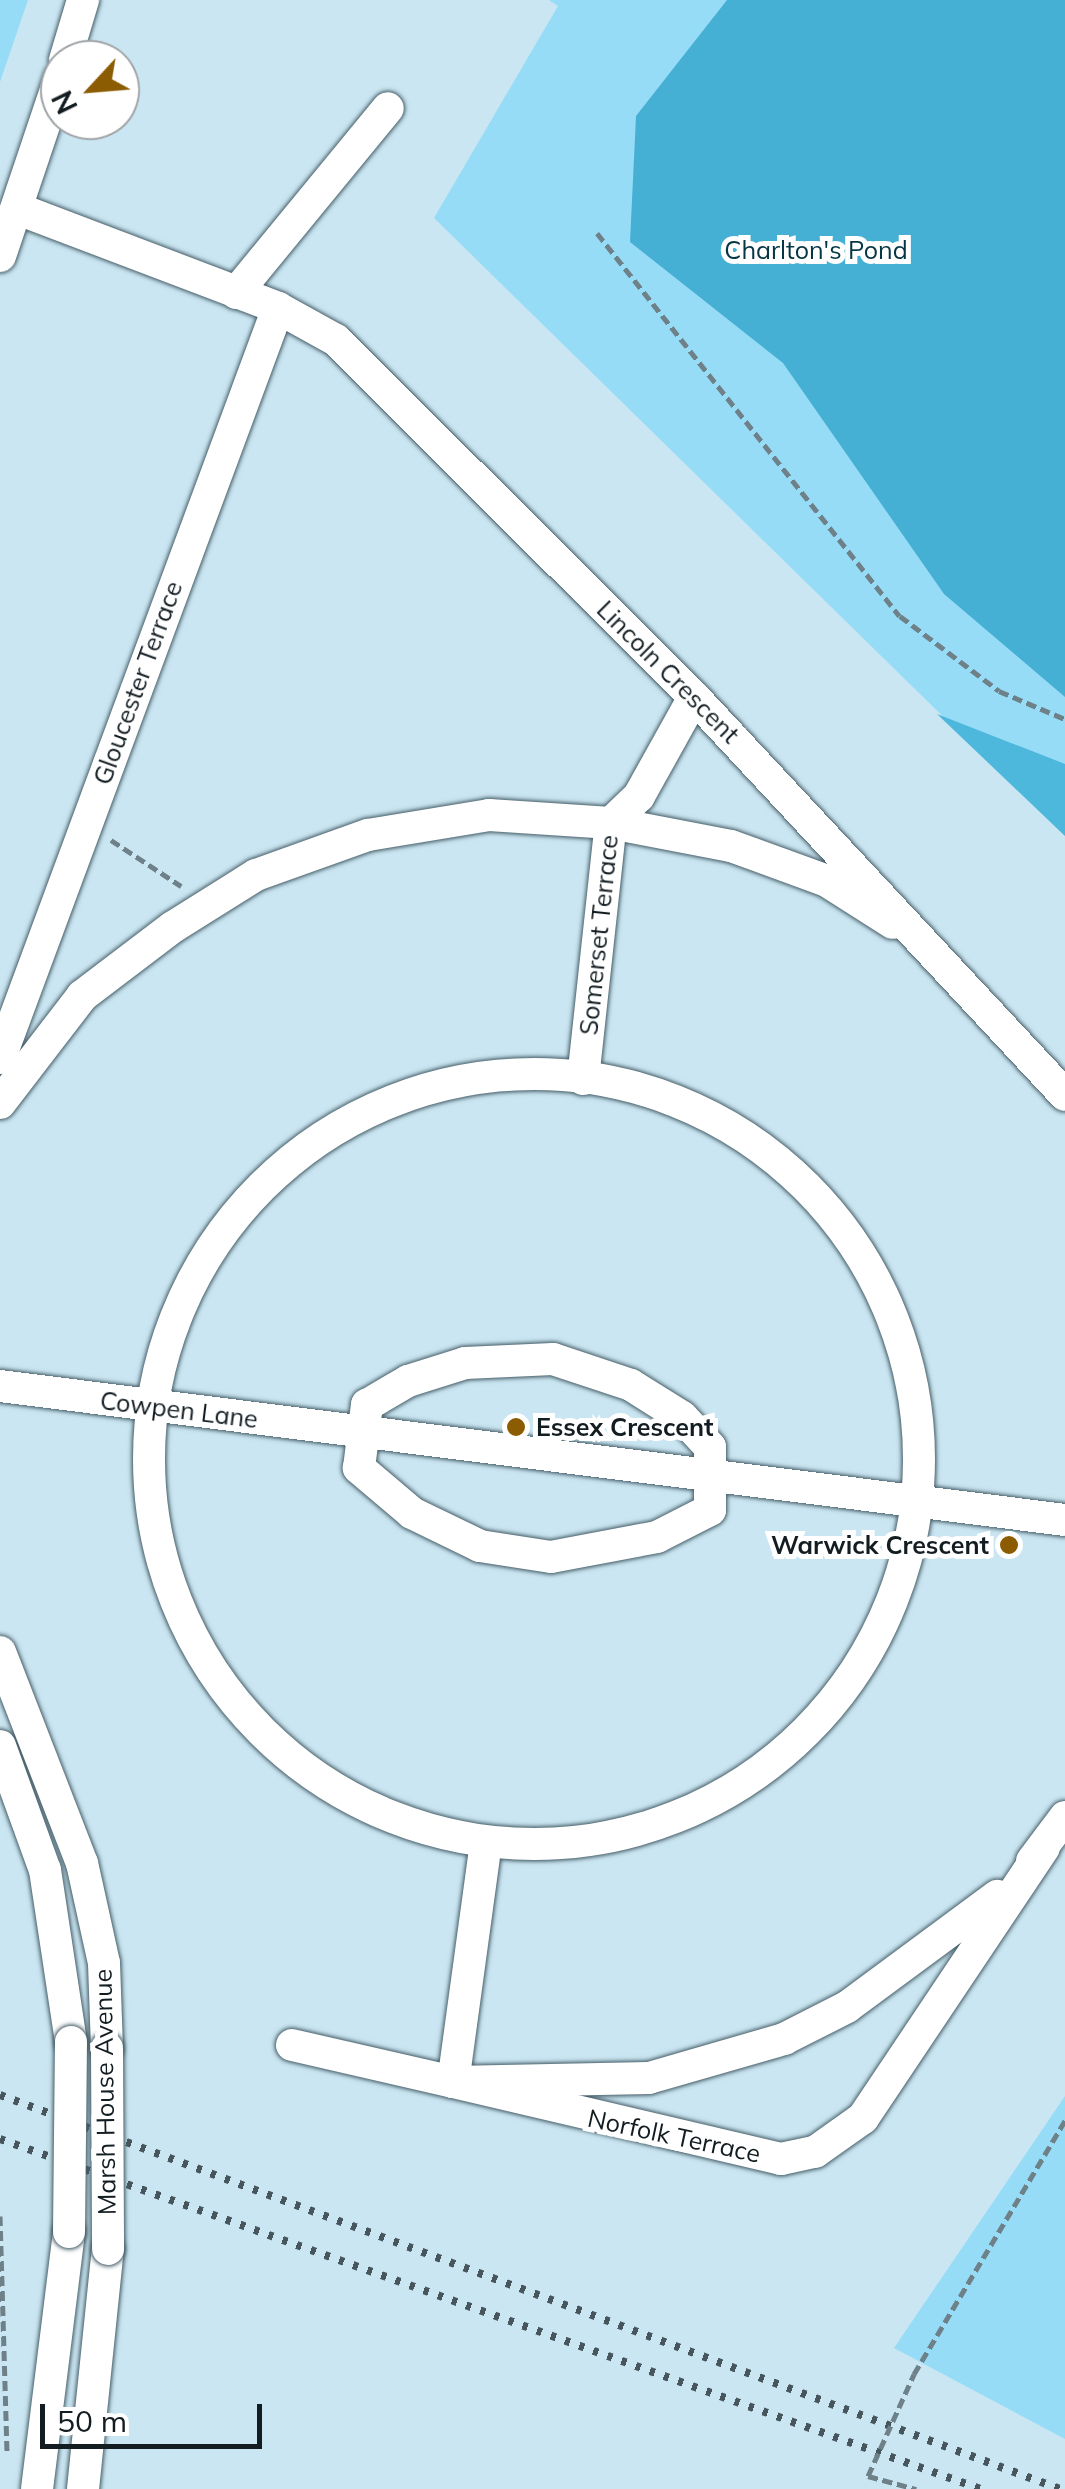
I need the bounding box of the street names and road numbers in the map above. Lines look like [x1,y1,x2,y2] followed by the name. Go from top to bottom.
[87,577,189,789] street label: Gloucester Terrace
[591,595,745,749] street label: Lincoln Crescent
[574,833,624,1037] street label: Somerset Terrace
[98,1385,260,1435] street label: Cowpen Lane
[88,1969,122,2215] street label: Marsh House Avenue
[585,2103,763,2169] street label: Norfolk Terrace

